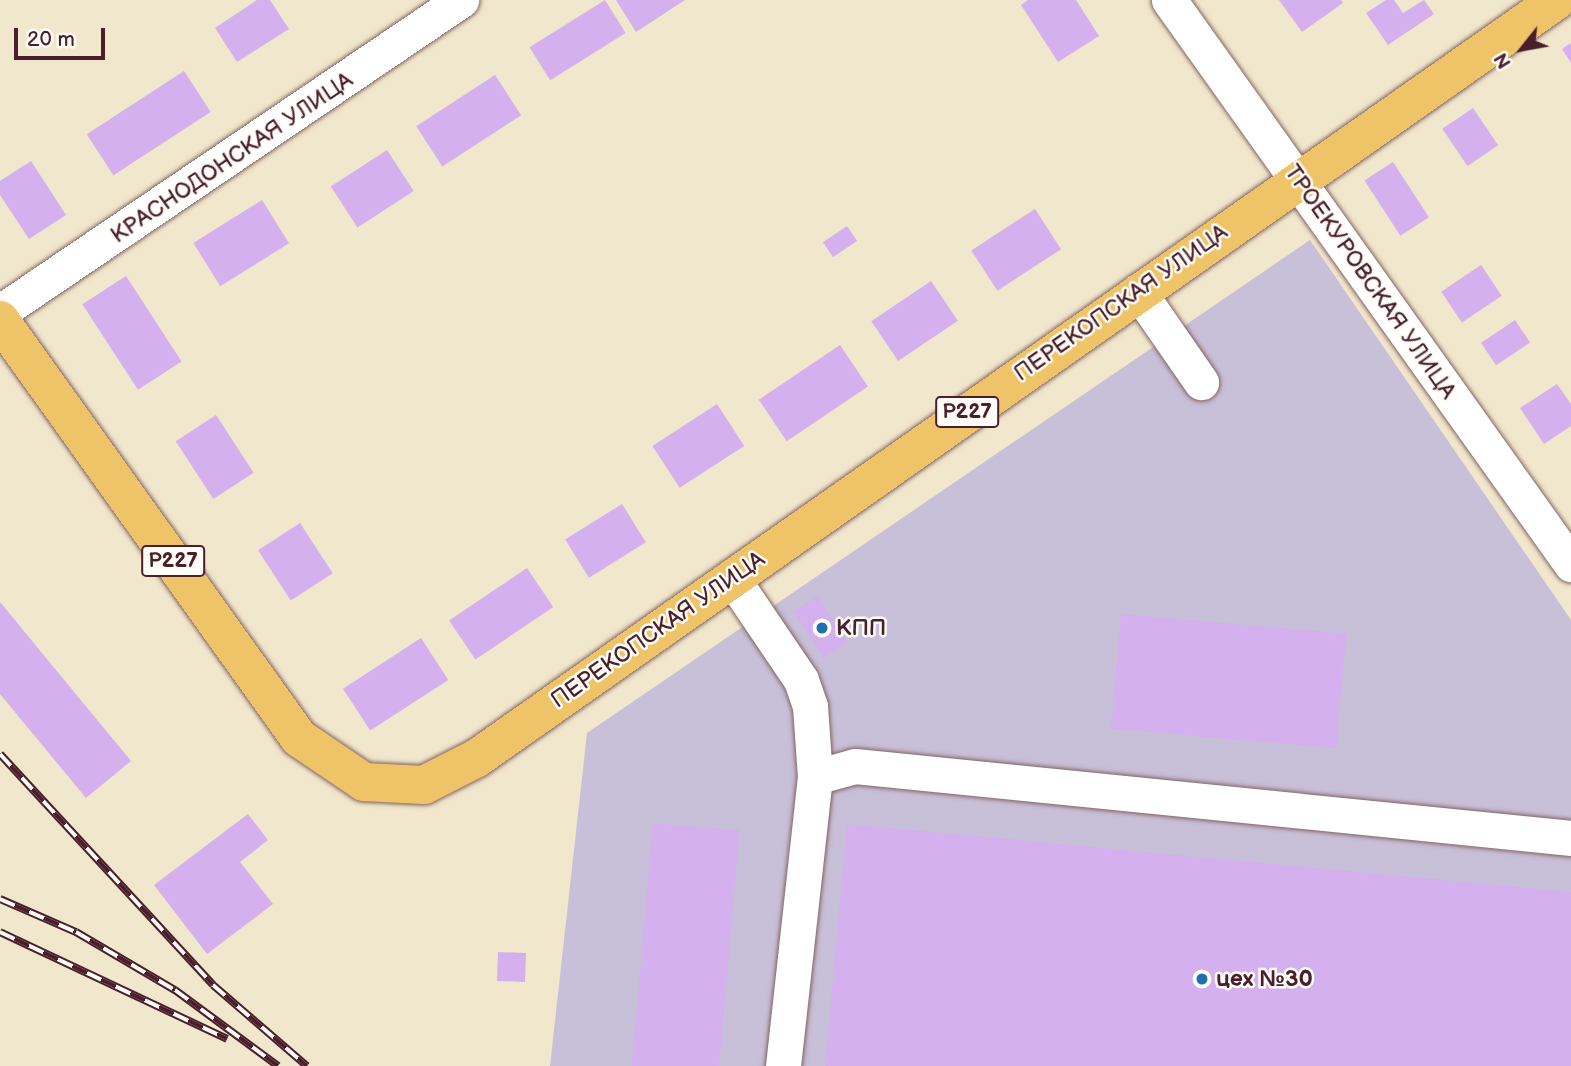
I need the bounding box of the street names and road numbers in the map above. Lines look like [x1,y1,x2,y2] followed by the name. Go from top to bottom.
[106,67,358,249] street label: КРАСНОДОНСКАЯ УЛИЦА
[1278,159,1462,405] street label: ТРОЕКУРОВСКАЯ УЛИЦА
[1009,219,1233,387] street label: ПЕРЕКОПСКАЯ УЛИЦА
[934,394,1000,430] road number: Р227
[140,544,206,578] road number: Р227
[546,546,770,714] street label: ПЕРЕКОПСКАЯ УЛИЦА

